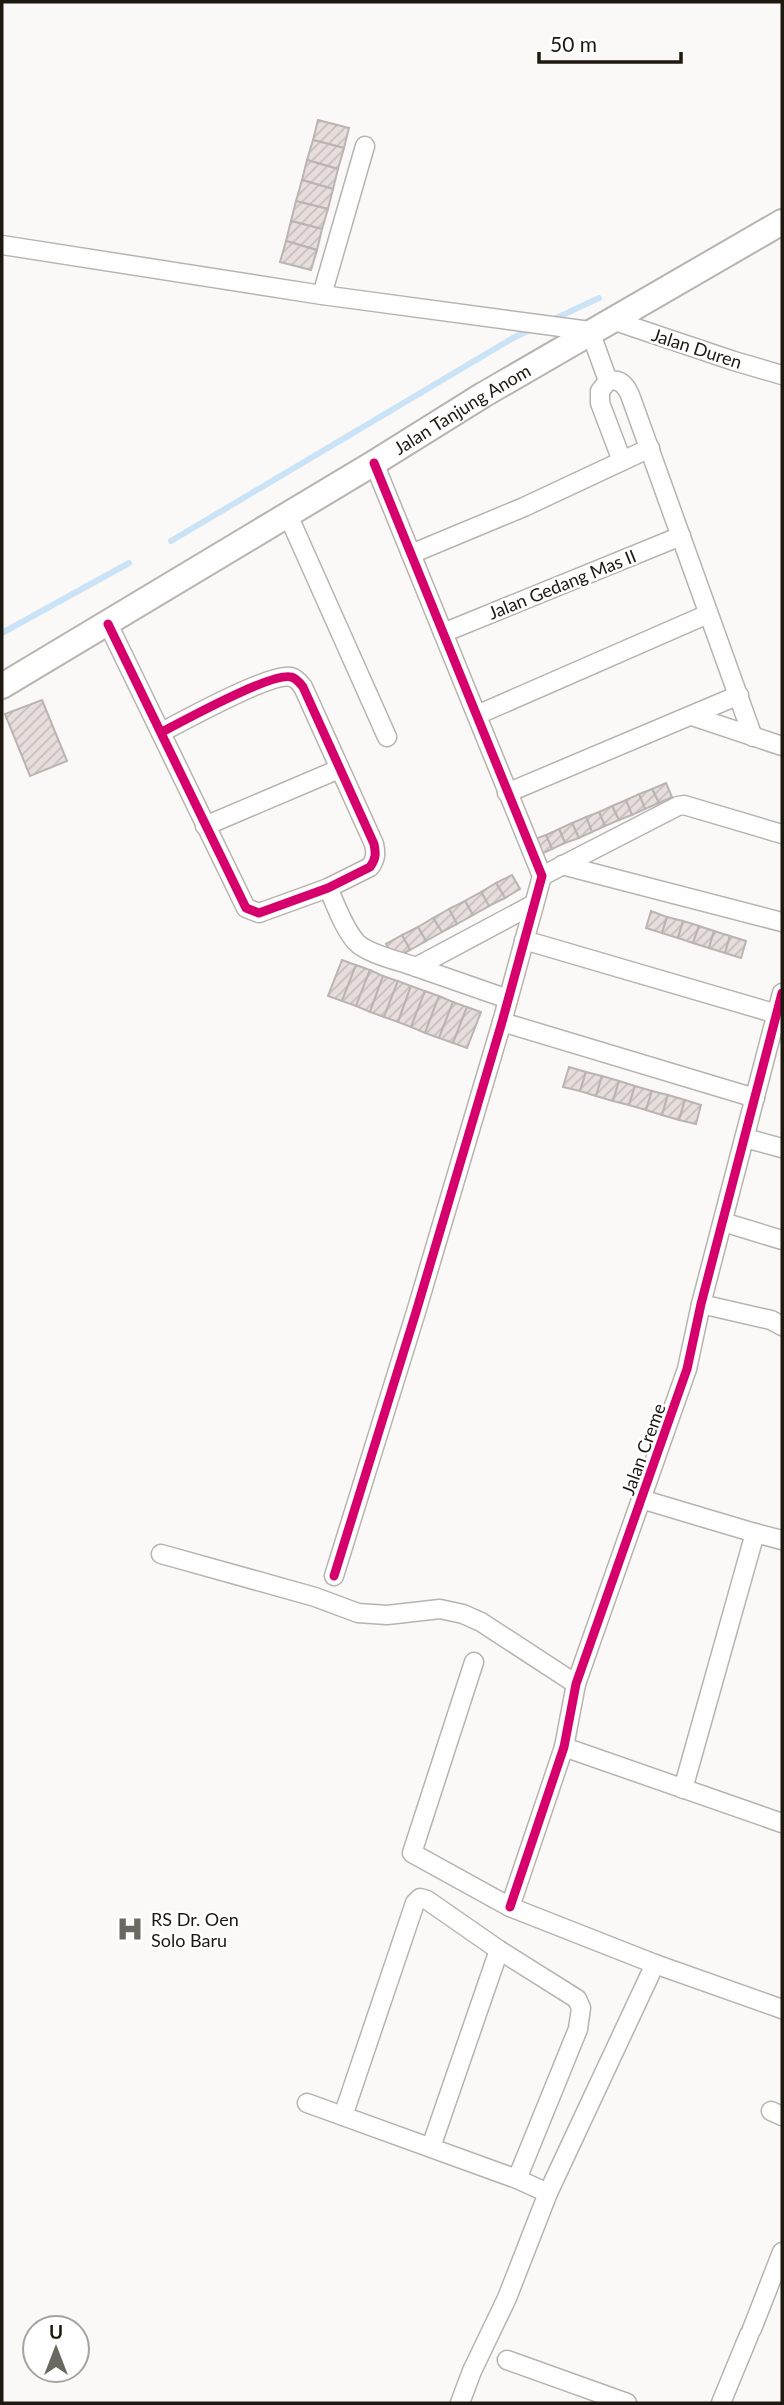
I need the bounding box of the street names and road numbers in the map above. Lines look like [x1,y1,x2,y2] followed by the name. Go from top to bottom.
[649,323,745,373] street label: Jalan Duren
[390,359,534,459] street label: Jalan Tanjung Anom
[485,544,639,624] street label: Jalan Gedang Mas II
[616,1400,670,1498] street label: Jalan Creme

